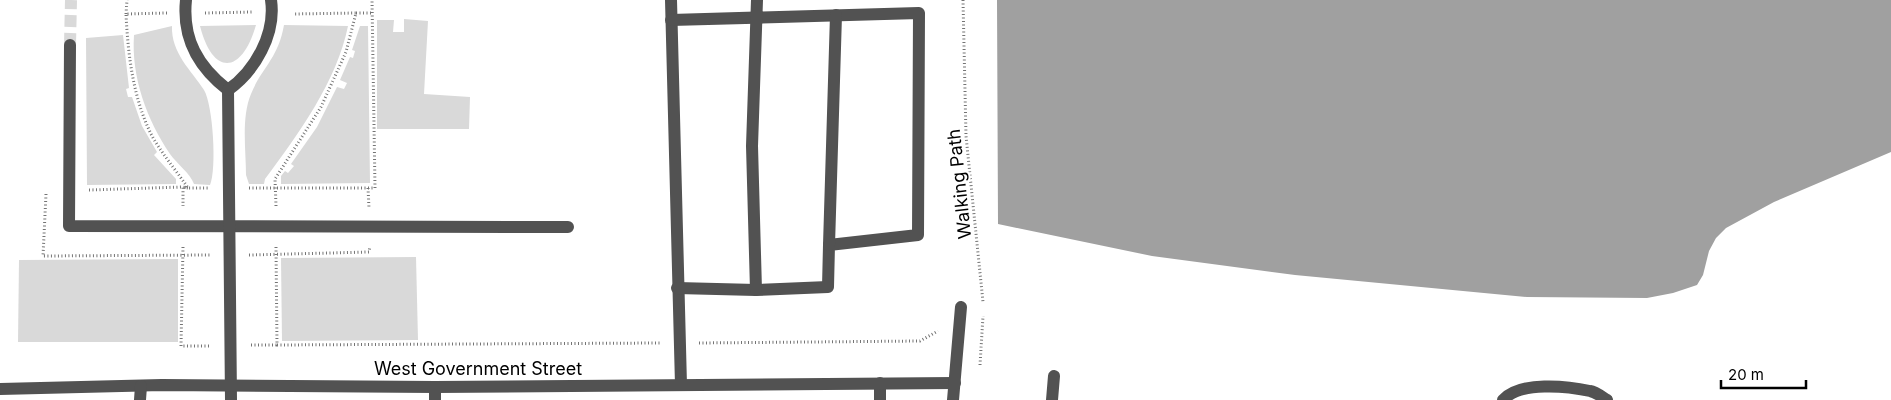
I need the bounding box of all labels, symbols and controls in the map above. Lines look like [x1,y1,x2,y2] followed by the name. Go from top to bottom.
[943,128,975,240] street label: Walking Path
[374,358,582,379] street label: West Government Street
[1721,358,1806,390] scale bar
[1728,365,1764,384] text: 20 m

